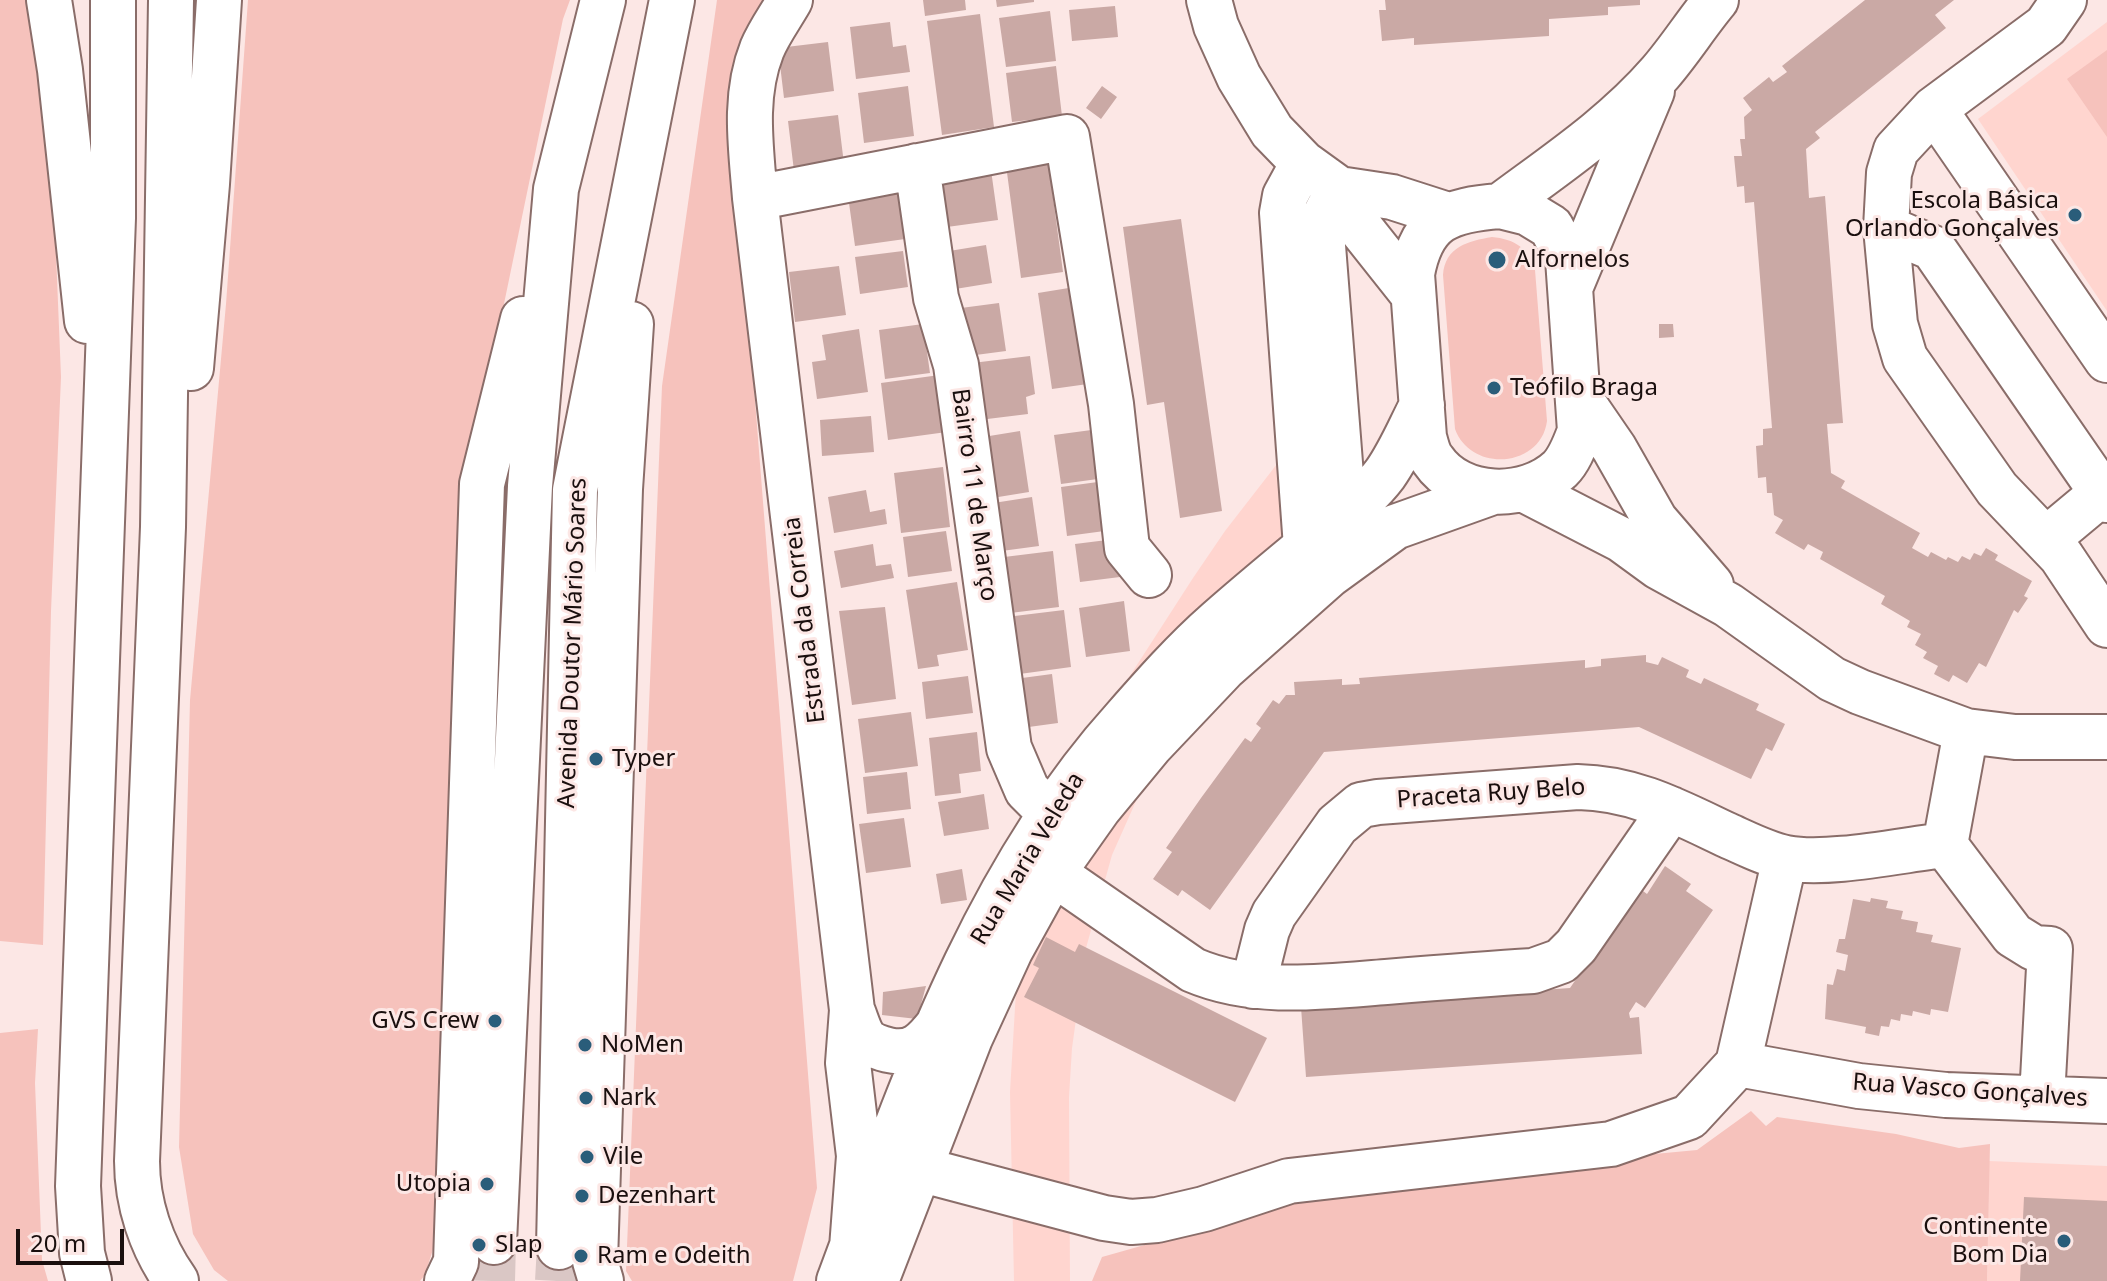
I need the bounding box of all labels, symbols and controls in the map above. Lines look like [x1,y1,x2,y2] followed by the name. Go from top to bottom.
[1845,187,2059,243] place label: Escola Básica Orlando Gonçalves
[2066,206,2084,224] marker: Escola Básica Orlando Gonçalves
[1515,246,1630,274] place label: Alfornelos
[1486,249,1508,271] marker: Alfornelos
[1510,374,1658,402] place label: Teófilo Braga
[1485,379,1503,397] marker: Teófilo Braga
[945,387,1003,603] street label: Bairro 11 de Março
[553,477,593,809] street label: Avenida Doutor Mário Soares
[778,515,832,725] street label: Estrada da Correia
[612,745,675,773] place label: Typer
[587,750,605,768] marker: Typer
[965,768,1091,950] street label: Rua Maria Veleda
[1396,773,1586,815] street label: Praceta Ruy Belo
[371,1007,479,1035] place label: GVS Crew
[486,1012,504,1030] marker: GVS Crew
[601,1031,684,1059] place label: NoMen
[576,1036,594,1054] marker: NoMen
[1851,1068,2089,1114] street label: Rua Vasco Gonçalves
[602,1084,656,1112] place label: Nark
[577,1089,595,1107] marker: Nark
[603,1143,643,1171] place label: Vile
[578,1148,596,1166] marker: Vile
[396,1170,471,1198] place label: Utopia
[478,1175,496,1193] marker: Utopia
[598,1182,715,1210] place label: Dezenhart
[573,1187,591,1205] marker: Dezenhart
[20,1213,128,1263] scale bar
[1923,1213,2048,1269] place label: Continente Bom Dia
[30,1226,86,1259] text: 20 m
[495,1231,543,1259] place label: Slap
[2055,1232,2073,1250] marker: Continente Bom Dia
[470,1236,488,1254] marker: Slap
[597,1242,751,1270] place label: Ram e Odeith
[572,1247,590,1265] marker: Ram e Odeith

